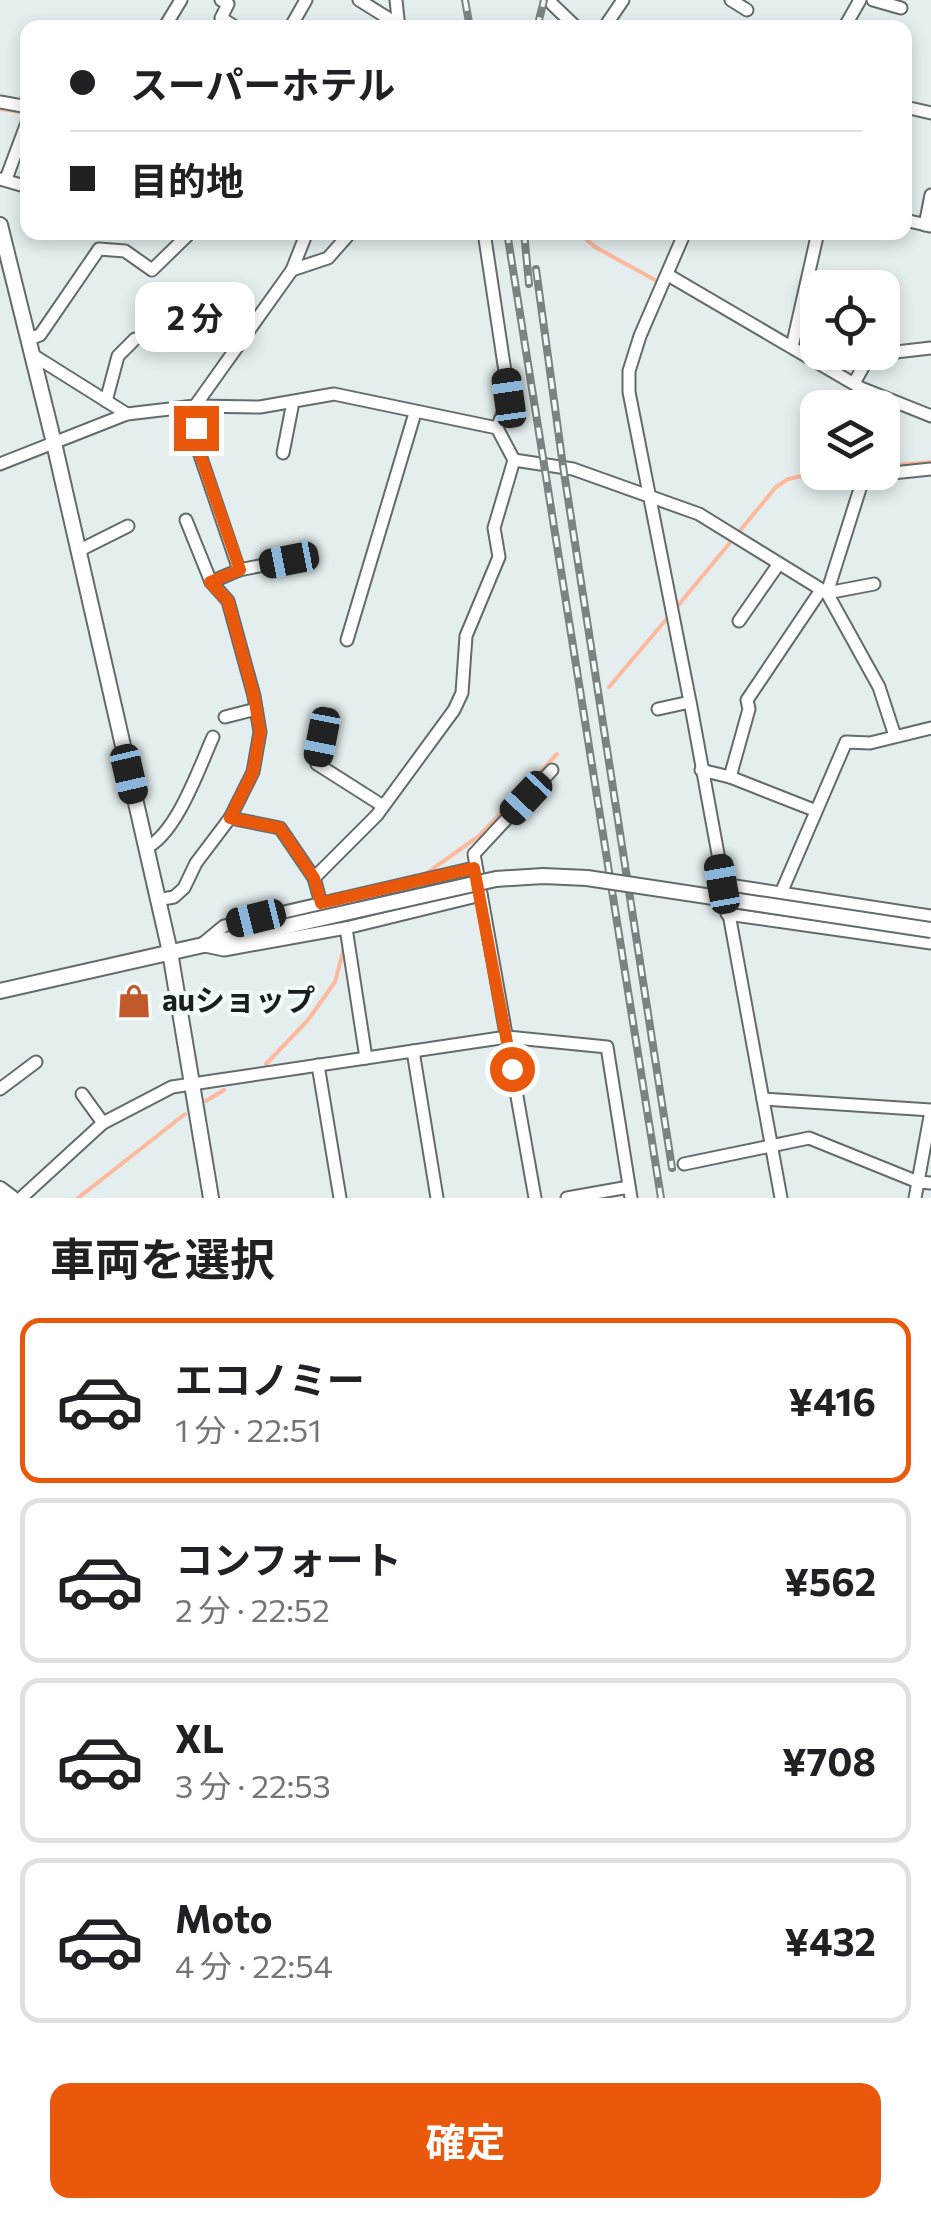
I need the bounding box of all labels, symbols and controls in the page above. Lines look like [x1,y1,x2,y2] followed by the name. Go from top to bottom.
[130,60,396,107] text: スーパーホテル
[130,156,244,203] text: 目的地
[800,270,900,490] map controls
[800,270,900,370] button: locate
[136,283,256,353] callout: 2 分
[167,297,223,337] text: 2 分
[490,366,528,430] car
[800,390,900,490] button: layers
[174,406,219,451] route end
[257,540,321,580] car
[302,705,342,769] car
[108,741,150,807] car
[495,766,557,830] car
[702,852,742,916] car
[223,896,289,940] car
[162,980,315,1017] place label: auショップ
[115,982,153,1020] shop icon: auショップ
[490,1047,535,1092] route start
[50,1230,275,1285] text: 車両を選択
[175,1355,365,1402] text: エコノミー
[55,1356,145,1446] icon: car
[788,1377,876,1424] text: ¥416
[175,1409,322,1449] text: 1 分 · 22:51
[175,1535,402,1582] text: コンフォート
[55,1536,145,1626] icon: car
[784,1557,876,1604] text: ¥562
[175,1589,330,1629] text: 2 分 · 22:52
[175,1714,224,1761] text: XL
[55,1716,145,1806] icon: car
[782,1737,876,1784] text: ¥708
[175,1765,331,1805] text: 3 分 · 22:53
[175,1894,273,1941] text: Moto
[55,1896,145,1986] icon: car
[784,1917,876,1964] text: ¥432
[175,1945,333,1985] text: 4 分 · 22:54
[50,2083,881,2198] button: 確定

